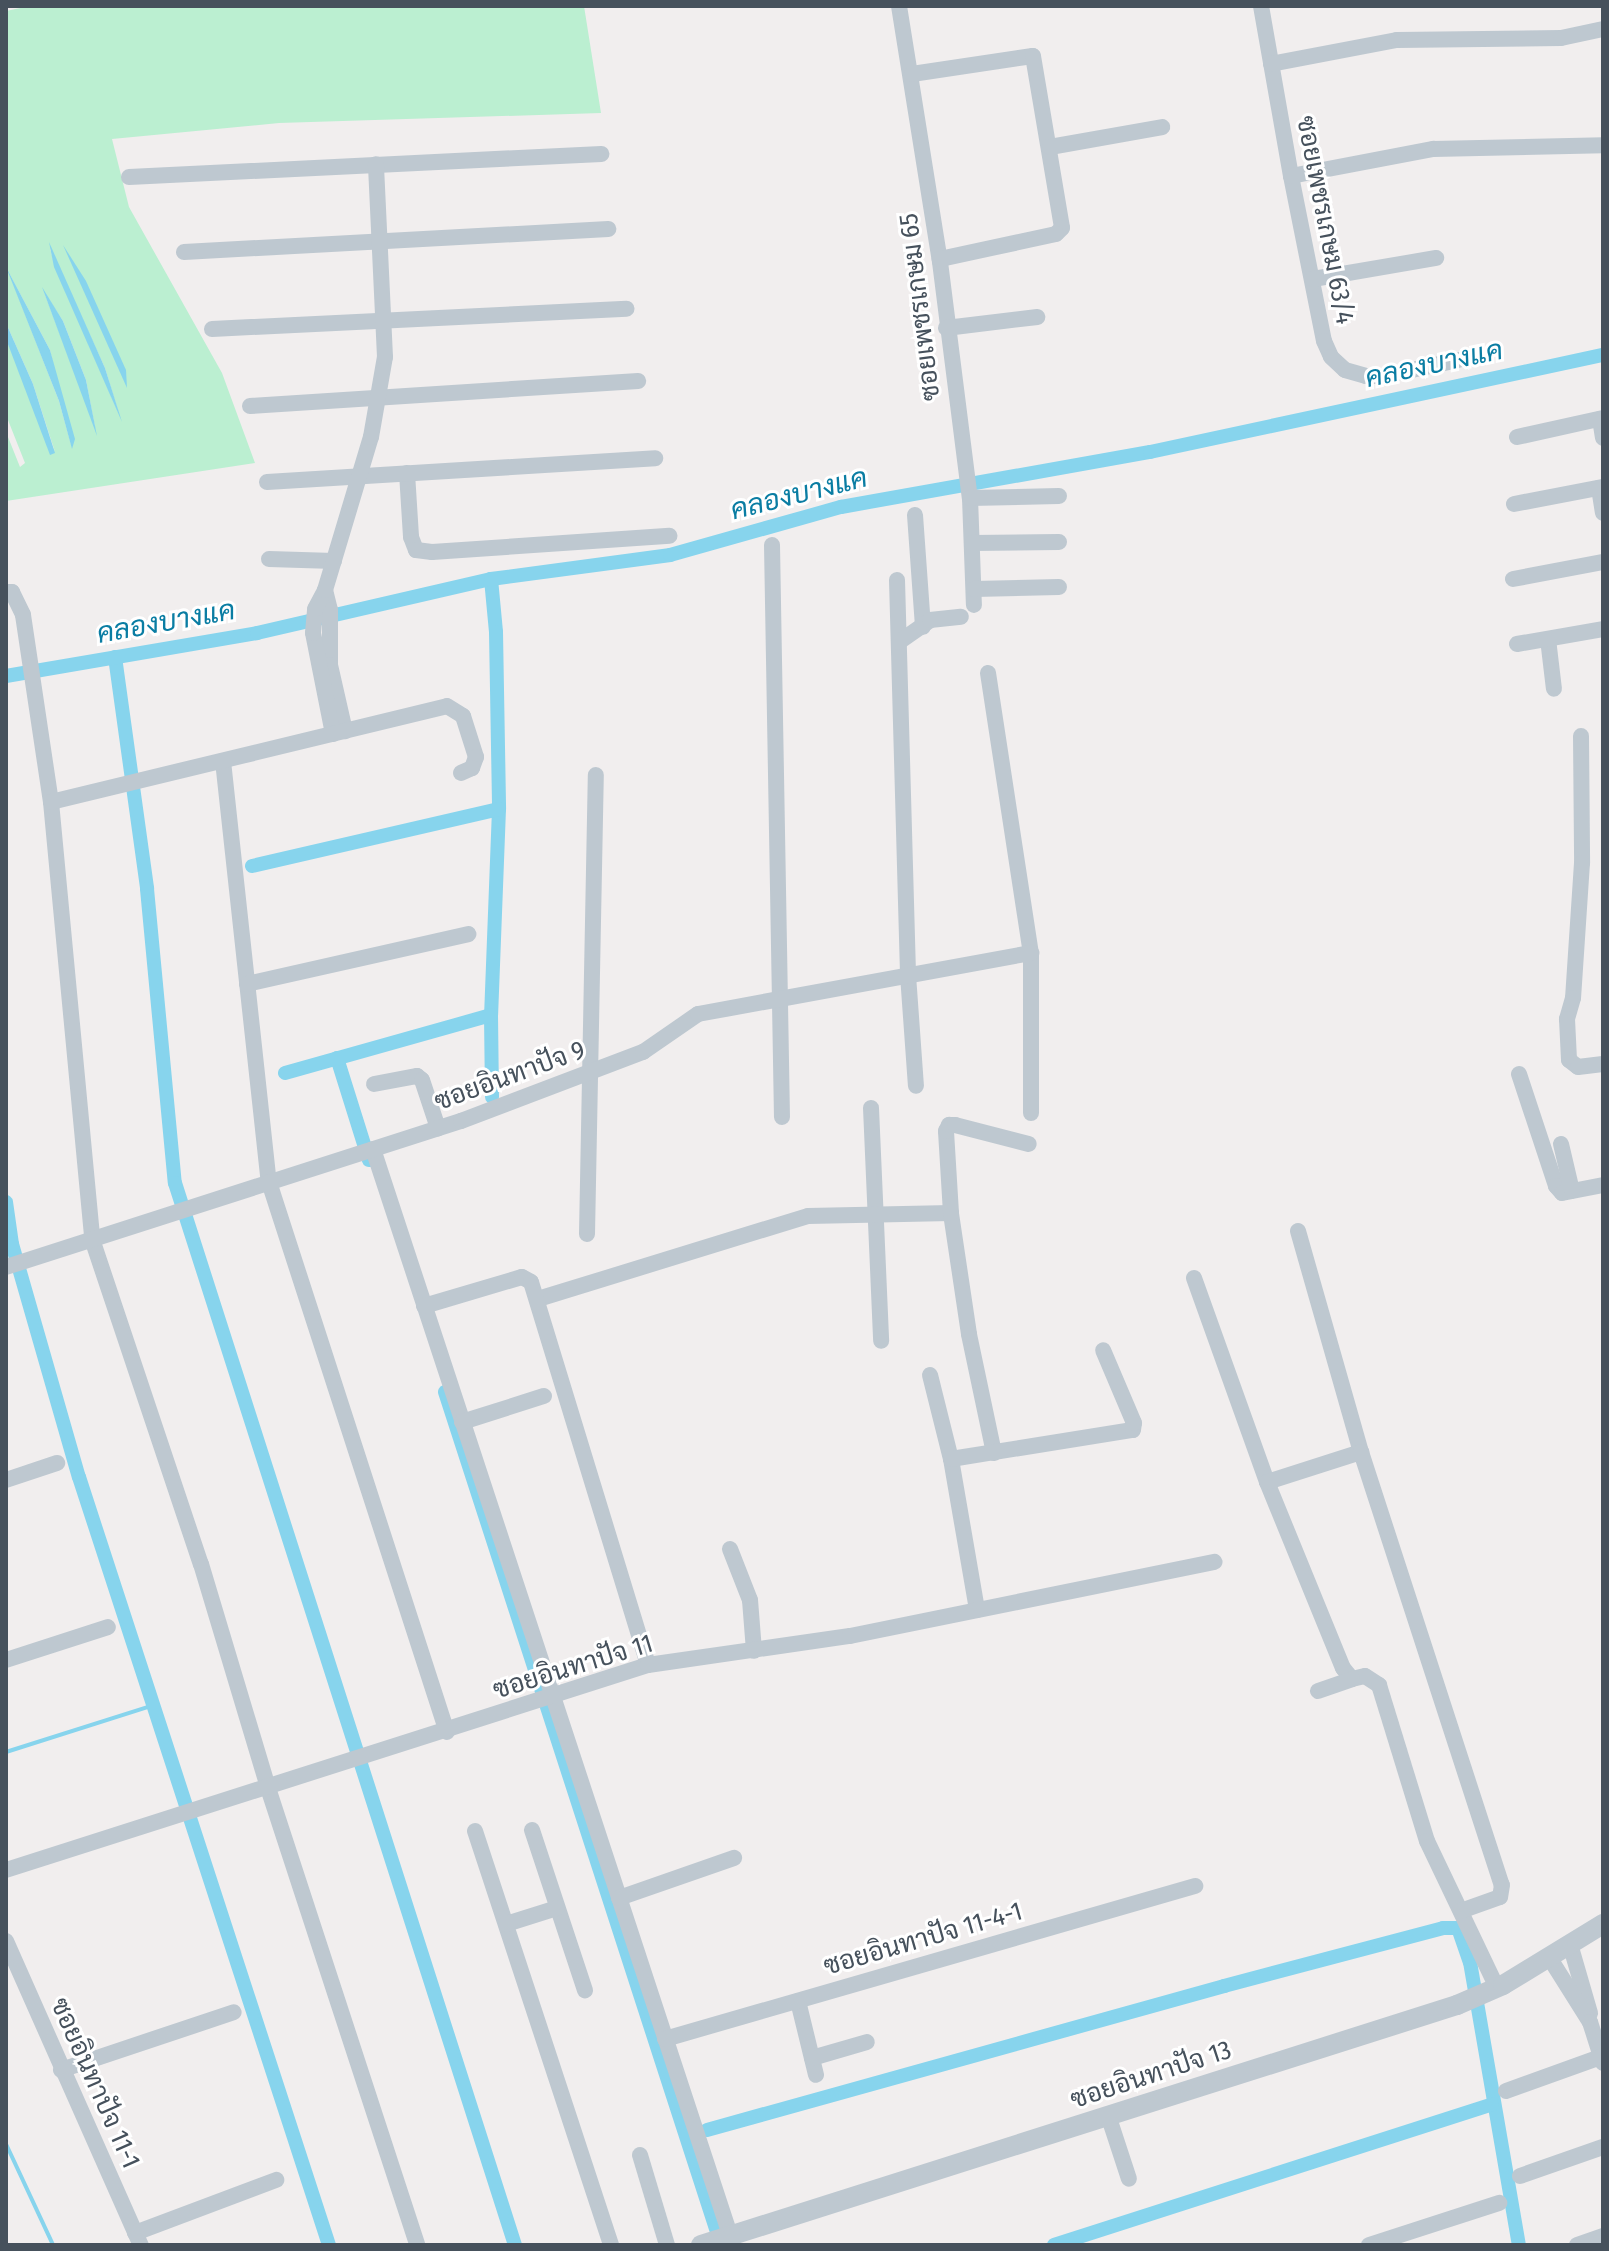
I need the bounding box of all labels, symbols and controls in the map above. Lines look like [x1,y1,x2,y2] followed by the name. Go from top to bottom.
[1290,113,1360,327] street label: ซอยเพชรเกษม 63/4
[893,211,947,403] street label: ซอยเพชรเกษม 65
[1362,333,1506,395] water label: คลองบางแค
[727,461,871,527] water label: คลองบางแค
[94,593,238,651] water label: คลองบางแค
[430,1034,590,1118] street label: ซอยอินทาปัจ 9
[489,1628,657,1706] street label: ซอยอินทาปัจ 11
[820,1896,1026,1982] street label: ซอยอินทาปัจ 11-4-1
[44,1993,146,2173] street label: ซอยอินทาปัจ 11-1
[1067,2034,1235,2116] street label: ซอยอินทาปัจ 13

